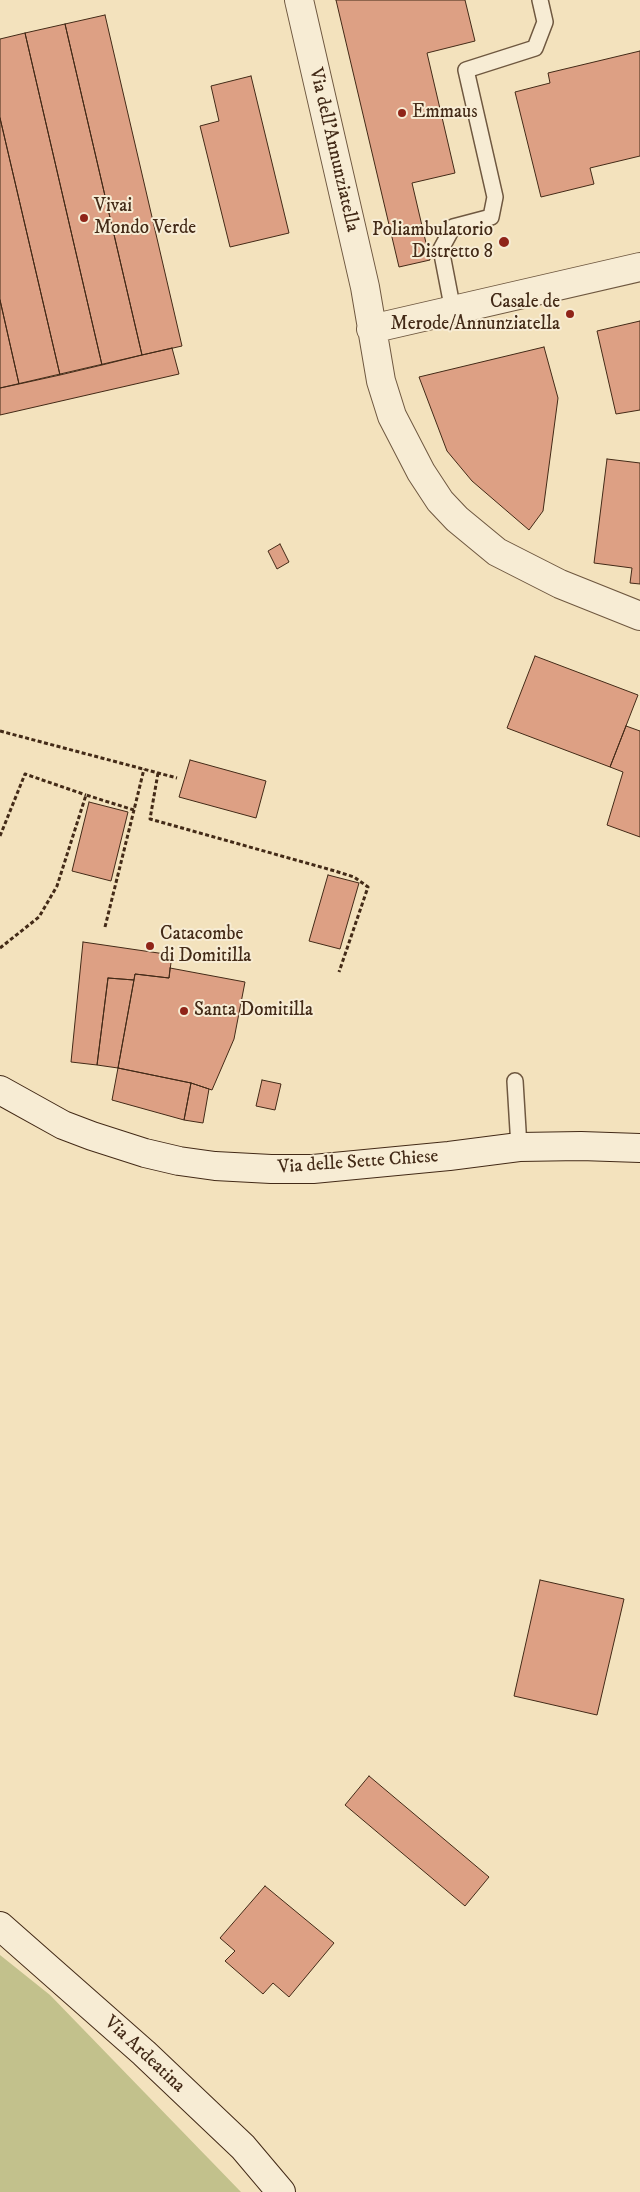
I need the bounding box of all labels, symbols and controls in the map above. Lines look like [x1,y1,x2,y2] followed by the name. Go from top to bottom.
[303,66,363,234] street label: Via dell'Annunziatella
[412,102,478,124] place label: Emmaus
[396,107,408,119] marker: Emmaus
[94,196,196,240] place label: Vivai Mondo Verde
[78,212,90,224] marker: Vivai Mondo Verde
[372,220,493,264] place label: Poliambulatorio Distretto 8
[497,235,511,249] marker: Poliambulatorio Distretto 8
[391,292,560,336] place label: Casale de Merode/Annunziatella
[564,308,576,320] marker: Casale de Merode/Annunziatella
[160,924,251,968] place label: Catacombe di Domitilla
[144,940,156,952] marker: Catacombe di Domitilla
[194,1000,313,1022] place label: Santa Domitilla
[178,1005,190,1017] marker: Santa Domitilla
[277,1146,439,1180] street label: Via delle Sette Chiese
[99,2012,189,2098] street label: Via Ardeatina

